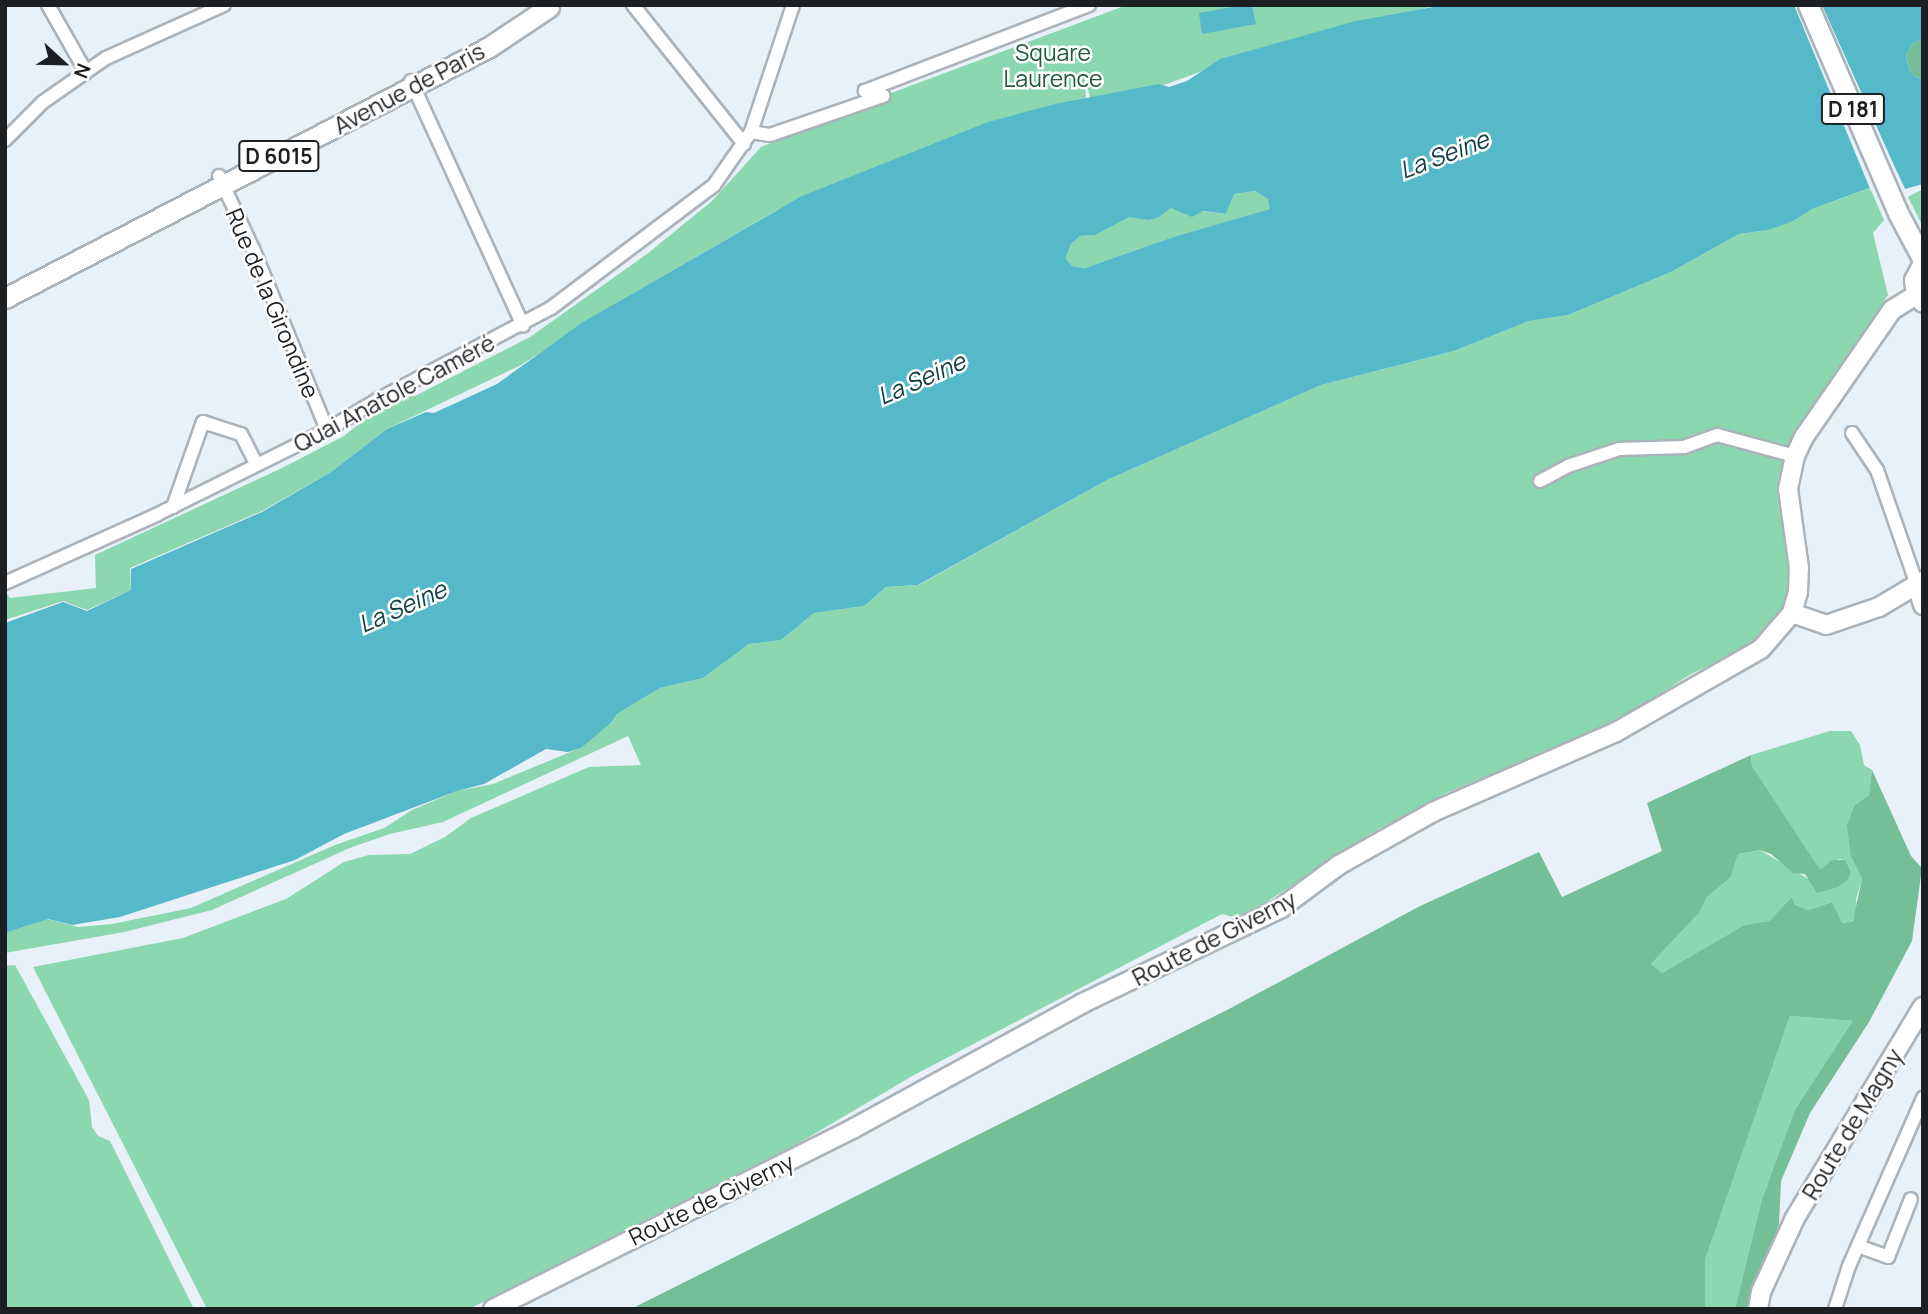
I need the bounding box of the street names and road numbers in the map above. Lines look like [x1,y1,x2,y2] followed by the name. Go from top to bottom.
[329,37,489,139] street label: Avenue de Paris
[1820,92,1886,126] road number: D 181
[237,138,321,174] road number: D 6015
[221,204,325,402] street label: Rue de la Girondine
[289,328,499,458] street label: Quai Anatole Caméré
[1127,885,1301,991] street label: Route de Giverny
[1796,1043,1908,1205] street label: Route de Magny
[624,1147,798,1251] street label: Route de Giverny

